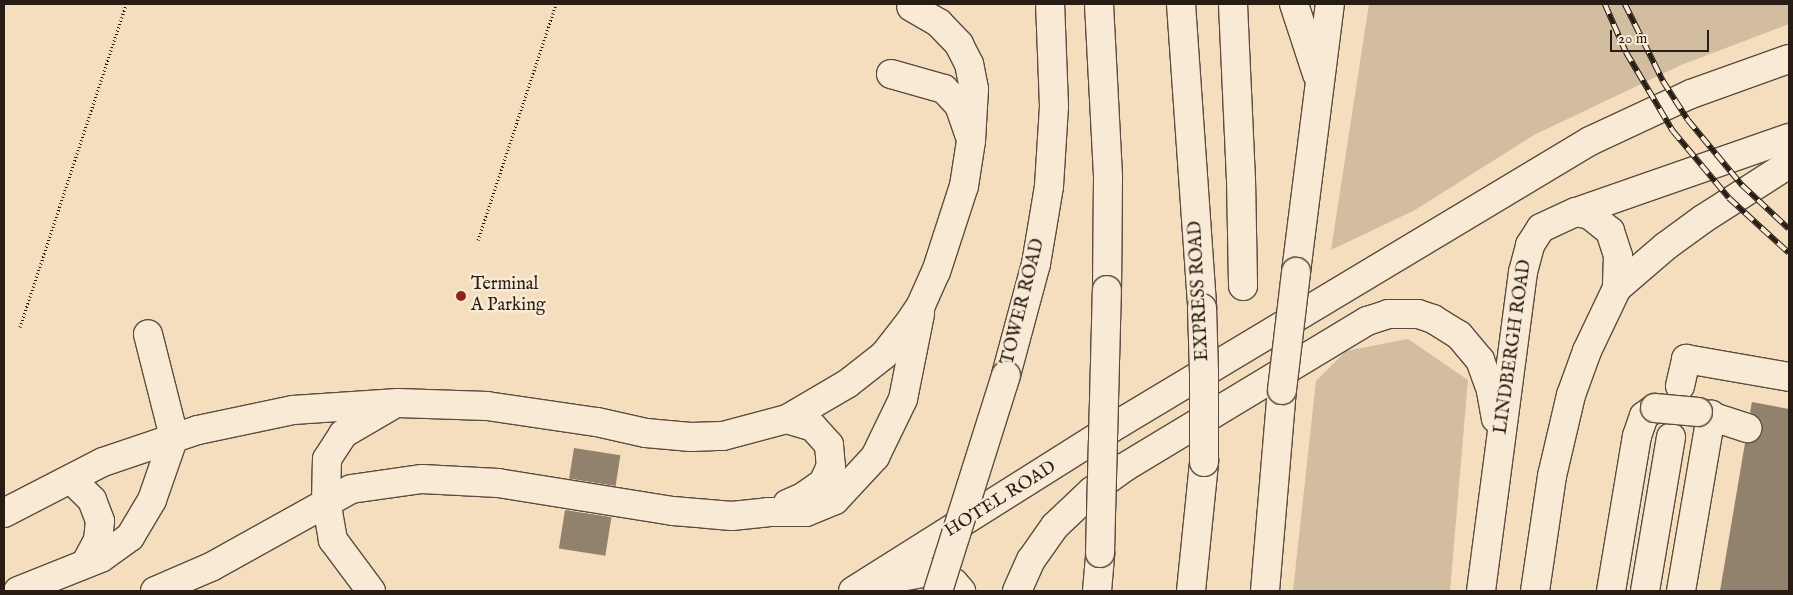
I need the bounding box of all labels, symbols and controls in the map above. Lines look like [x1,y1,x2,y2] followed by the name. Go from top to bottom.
[1613,20,1712,52] scale bar
[1618,29,1647,48] text: 20 m
[1186,220,1214,362] street label: EXPRESS ROAD
[998,237,1050,367] street label: TOWER ROAD
[1491,258,1537,436] street label: LINDBERGH ROAD
[471,275,546,318] place label: Terminal A Parking
[455,290,467,302] marker: Terminal A Parking
[941,457,1061,543] street label: HOTEL ROAD

